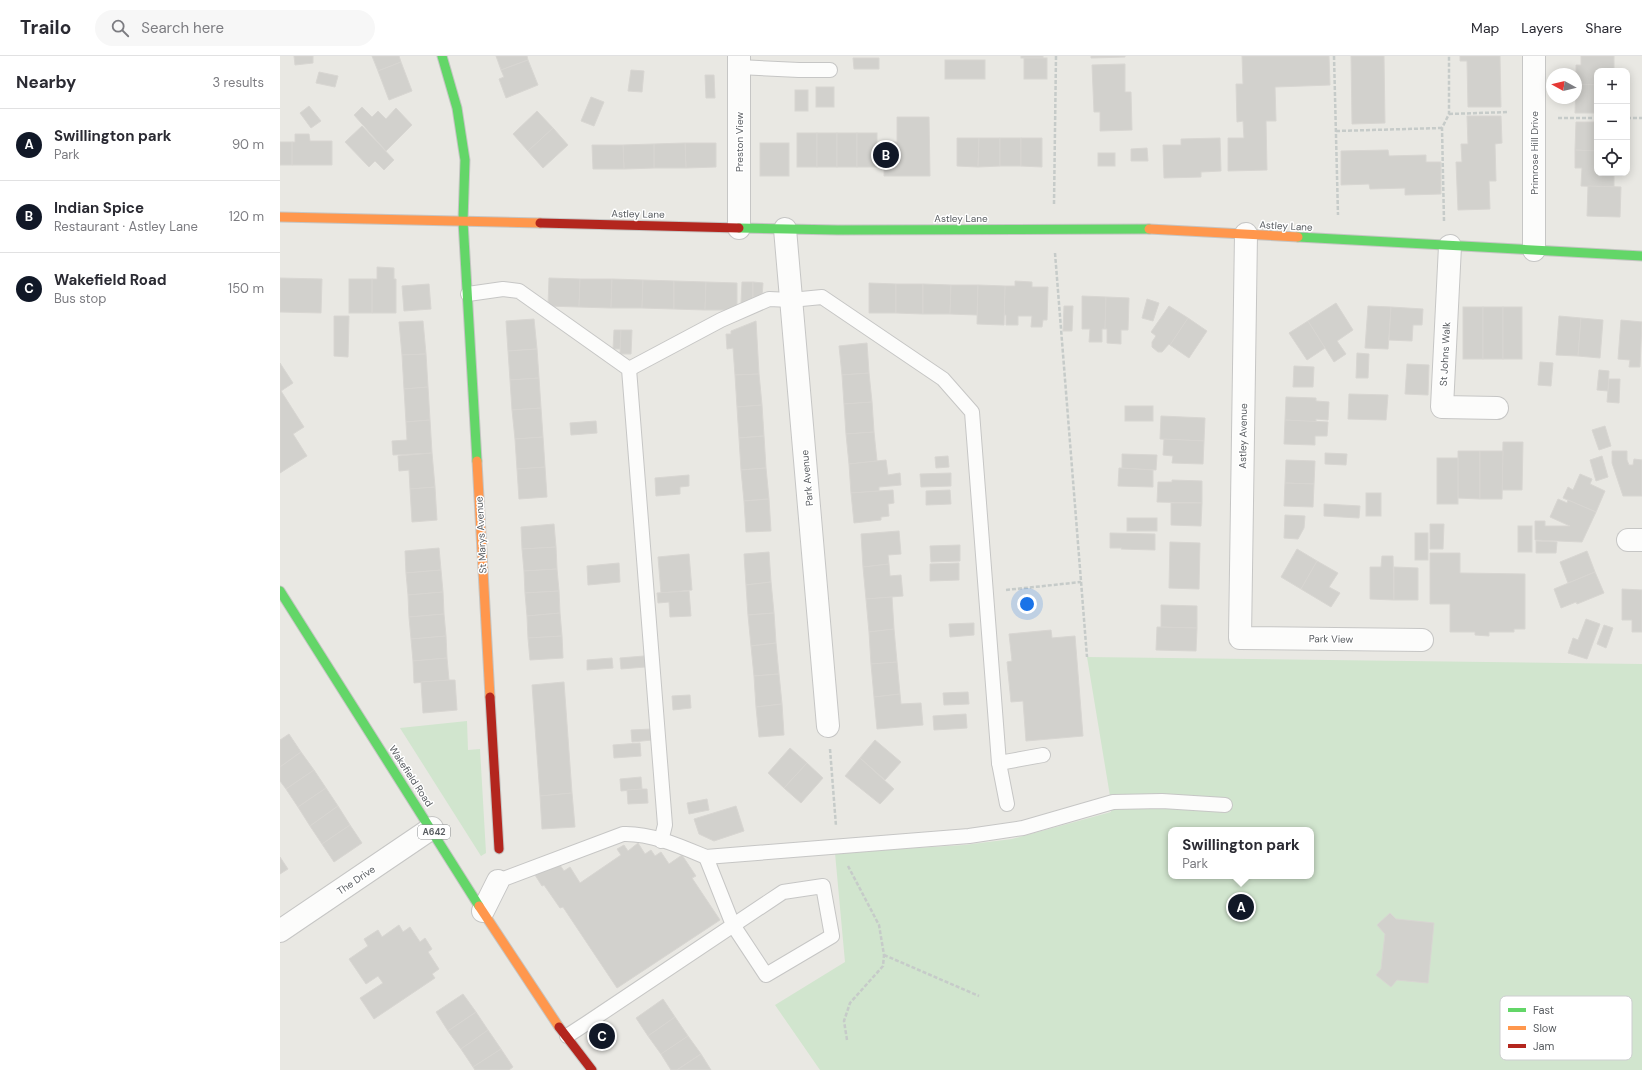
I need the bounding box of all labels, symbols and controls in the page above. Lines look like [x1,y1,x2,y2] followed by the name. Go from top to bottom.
[95,10,375,46] search box
[20,15,71,40] text: Trailo
[109,17,131,39] icon: search
[141,18,224,38] text: Search here
[1471,19,1499,37] text: Map
[1521,19,1563,37] text: Layers
[1585,19,1622,37] text: Share
[1546,68,1582,104] north arrow
[1594,68,1630,176] map controls
[1594,68,1630,104] button: +
[16,71,76,93] text: Nearby
[212,74,264,91] text: 3 results
[1594,104,1630,140] button: −
[1528,111,1541,195] street label: Primrose Hill Drive
[733,112,746,172] street label: Preston View
[54,126,171,146] text: Swillington park
[24,136,34,153] text: A
[232,136,264,153] text: 90 m
[873,140,899,170] pin: B
[1594,140,1630,176] button: locate
[54,146,80,163] text: Park
[54,198,144,218] text: Indian Spice
[611,207,665,221] street label: Astley Lane
[25,208,33,225] text: B
[229,208,264,225] text: 120 m
[934,212,988,225] street label: Astley Lane
[54,218,198,235] text: Restaurant · Astley Lane
[1259,218,1313,234] street label: Astley Lane
[54,270,167,290] text: Wakefield Road
[24,280,34,297] text: C
[228,280,264,297] text: 150 m
[54,290,106,307] text: Bus stop
[1437,322,1453,386] street label: St Johns Walk
[1236,403,1250,469] street label: Astley Avenue
[798,449,816,507] street label: Park Avenue
[472,496,490,574] street label: St Marys Avenue
[1017,594,1037,614] your location
[1309,632,1354,646] street label: Park View
[386,743,436,809] street label: Wakefield Road
[418,825,450,839] road number: A642
[1168,827,1314,879] popup
[1182,835,1300,855] text: Swillington park
[1182,855,1208,872] text: Park
[334,862,378,898] street label: The Drive
[1228,892,1254,922] pin: A
[1500,996,1632,1060] legend
[1533,1003,1554,1017] text: Fast
[589,1021,615,1051] pin: C
[1533,1021,1557,1035] text: Slow
[1533,1039,1554,1053] text: Jam

